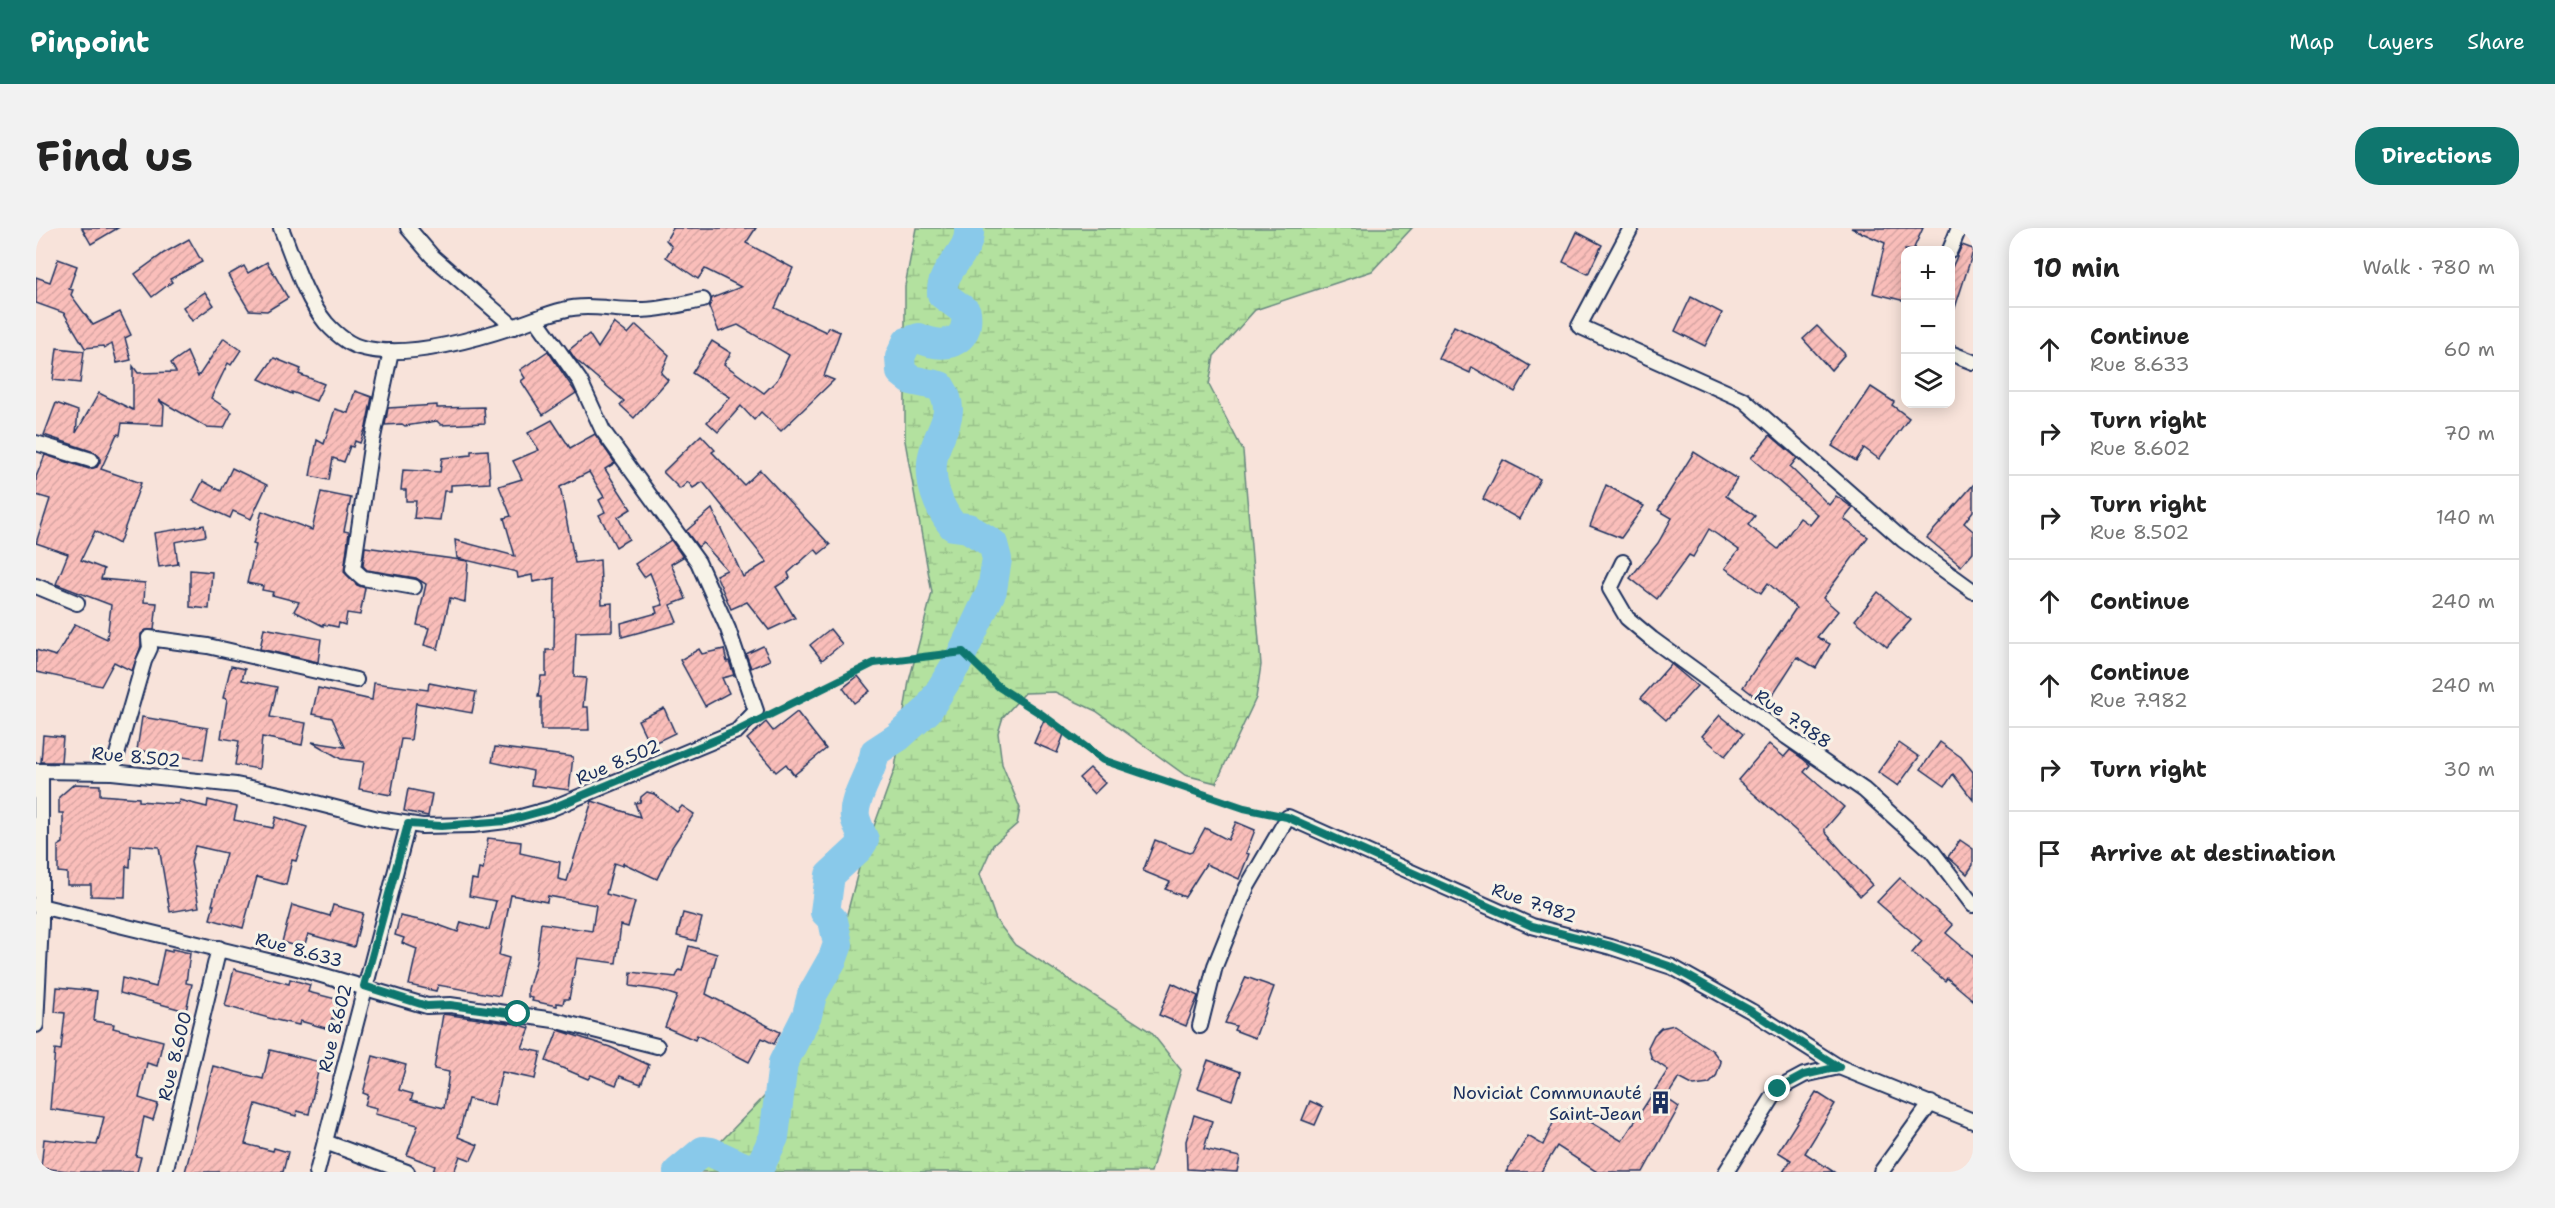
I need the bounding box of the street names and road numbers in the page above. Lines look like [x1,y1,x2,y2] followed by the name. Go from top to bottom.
[1750,684,1836,754] street label: Rue 7.988
[572,734,664,790] street label: Rue 8.502
[90,741,182,773] street label: Rue 8.502
[1488,877,1580,929] street label: Rue 7.982
[253,927,345,973] street label: Rue 8.633
[312,981,358,1075] street label: Rue 8.602
[152,1009,198,1103] street label: Rue 8.600

